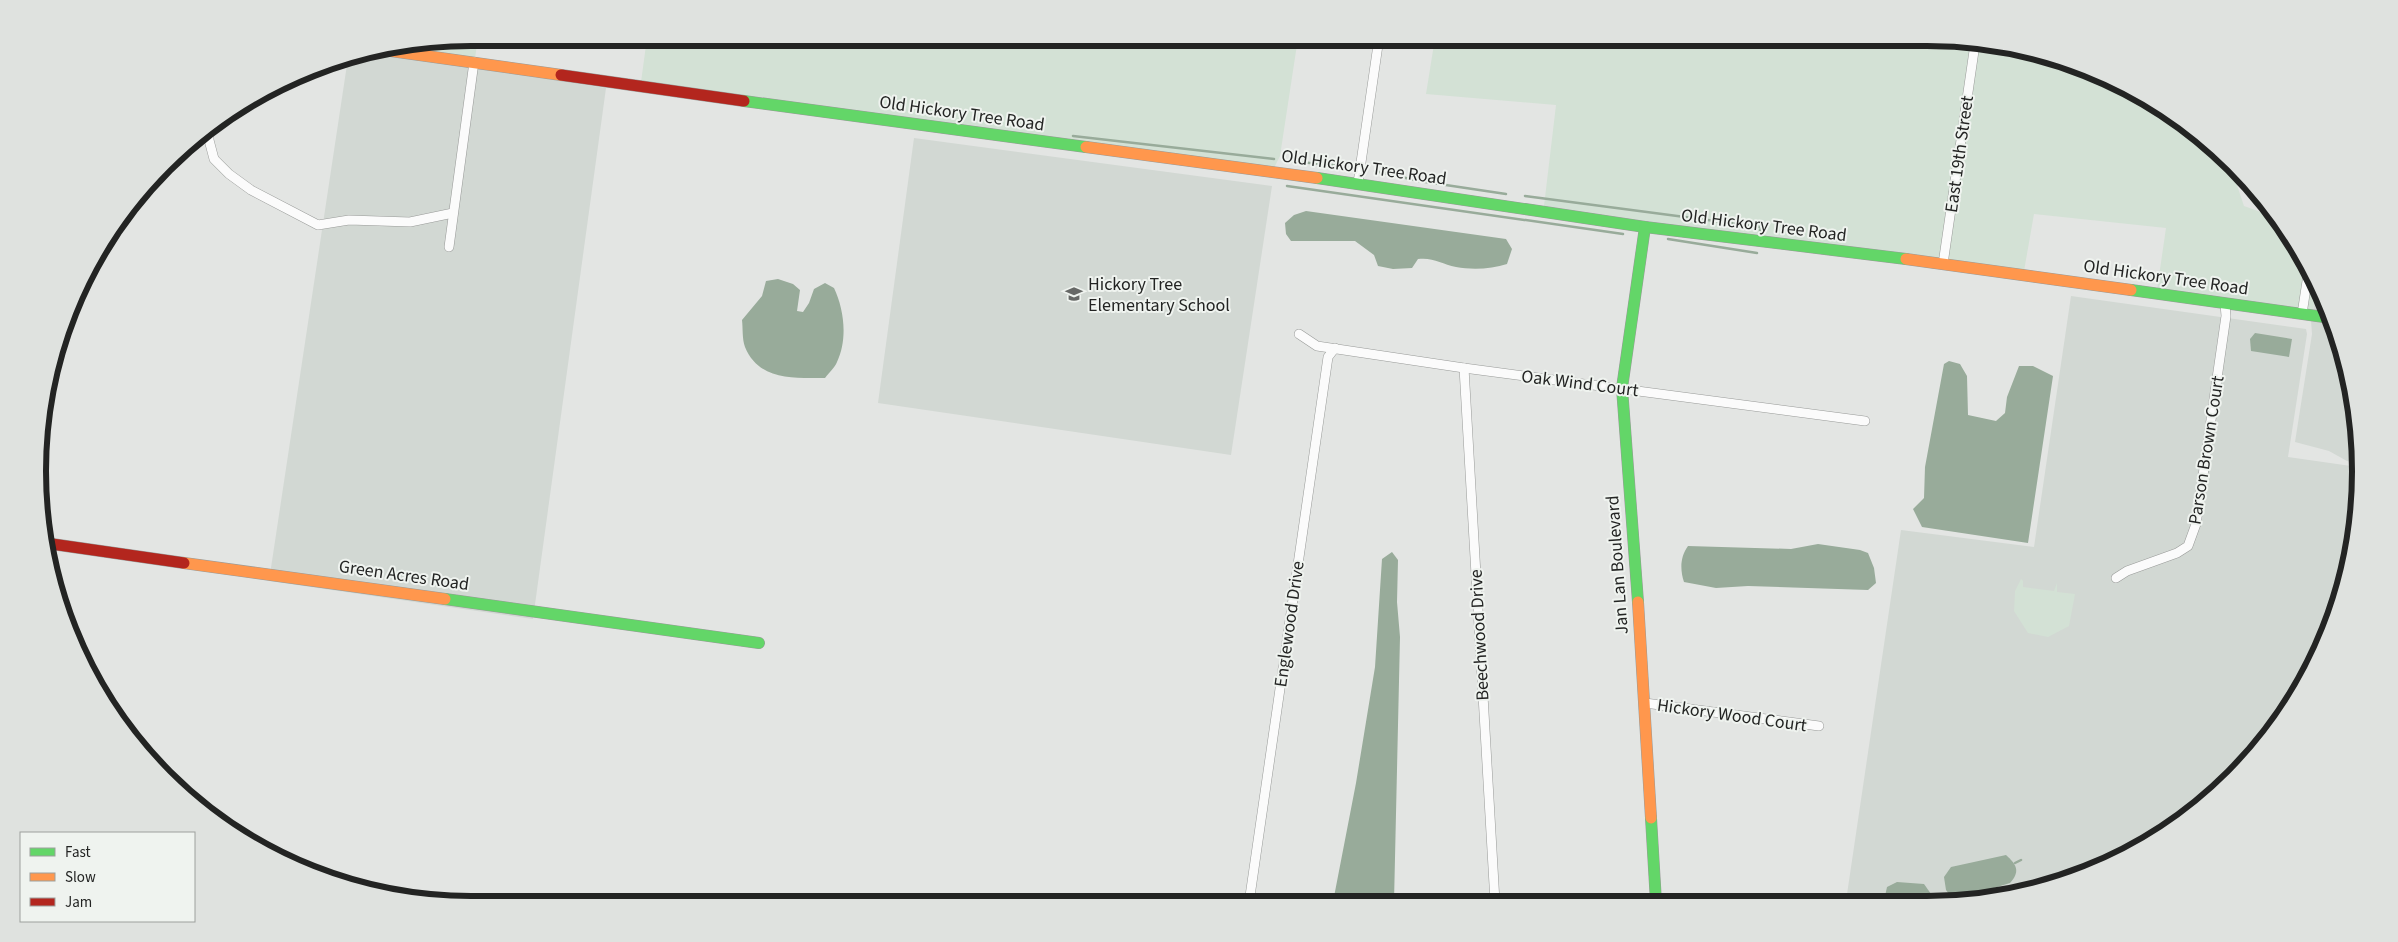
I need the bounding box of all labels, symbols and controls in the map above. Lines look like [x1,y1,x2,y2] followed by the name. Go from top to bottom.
[878,90,1046,137] street label: Old Hickory Tree Road
[1939,94,1980,214] street label: East 19th Street
[1280,144,1448,191] street label: Old Hickory Tree Road
[1680,203,1848,248] street label: Old Hickory Tree Road
[2082,254,2250,301] street label: Old Hickory Tree Road
[1088,272,1230,318] place label: Hickory Tree Elementary School
[1064,284,1084,304] school or university icon: Hickory Tree Elementary School
[1520,364,1640,403] street label: Oak Wind Court
[2182,374,2231,526] street label: Parson Brown Court
[1600,495,1635,635] street label: Jan Lan Boulevard
[337,554,471,597] street label: Green Acres Road
[1268,559,1311,689] street label: Englewood Drive
[1464,569,1495,701] street label: Beechwood Drive
[1656,693,1808,738] street label: Hickory Wood Court
[20,832,195,922] legend
[65,842,91,863] text: Fast
[65,867,96,888] text: Slow
[65,892,92,913] text: Jam

